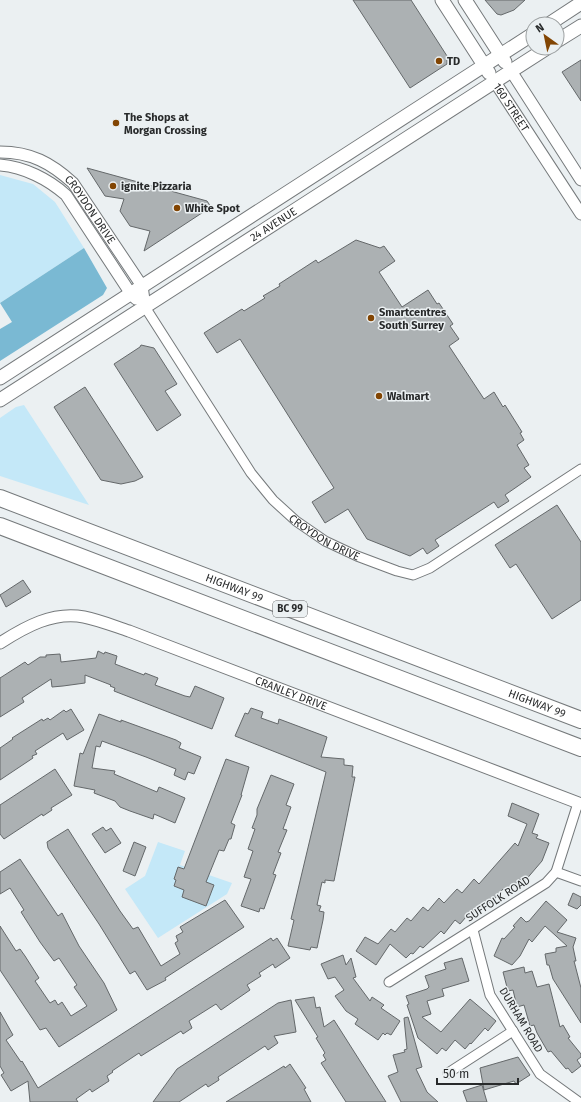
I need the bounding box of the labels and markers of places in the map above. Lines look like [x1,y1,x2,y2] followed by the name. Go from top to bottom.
[447,55,460,68] place label: TD
[434,56,444,66] marker: TD
[124,111,208,137] place label: The Shops at Morgan Crossing
[111,118,121,128] marker: The Shops at Morgan Crossing
[121,180,192,193] place label: ignite Pizzaria
[108,181,118,191] marker: ignite Pizzaria
[185,202,241,215] place label: White Spot
[172,203,182,213] marker: White Spot
[379,306,447,332] place label: Smartcentres South Surrey
[366,313,376,323] marker: Smartcentres South Surrey
[387,390,430,403] place label: Walmart
[374,391,384,401] marker: Walmart

